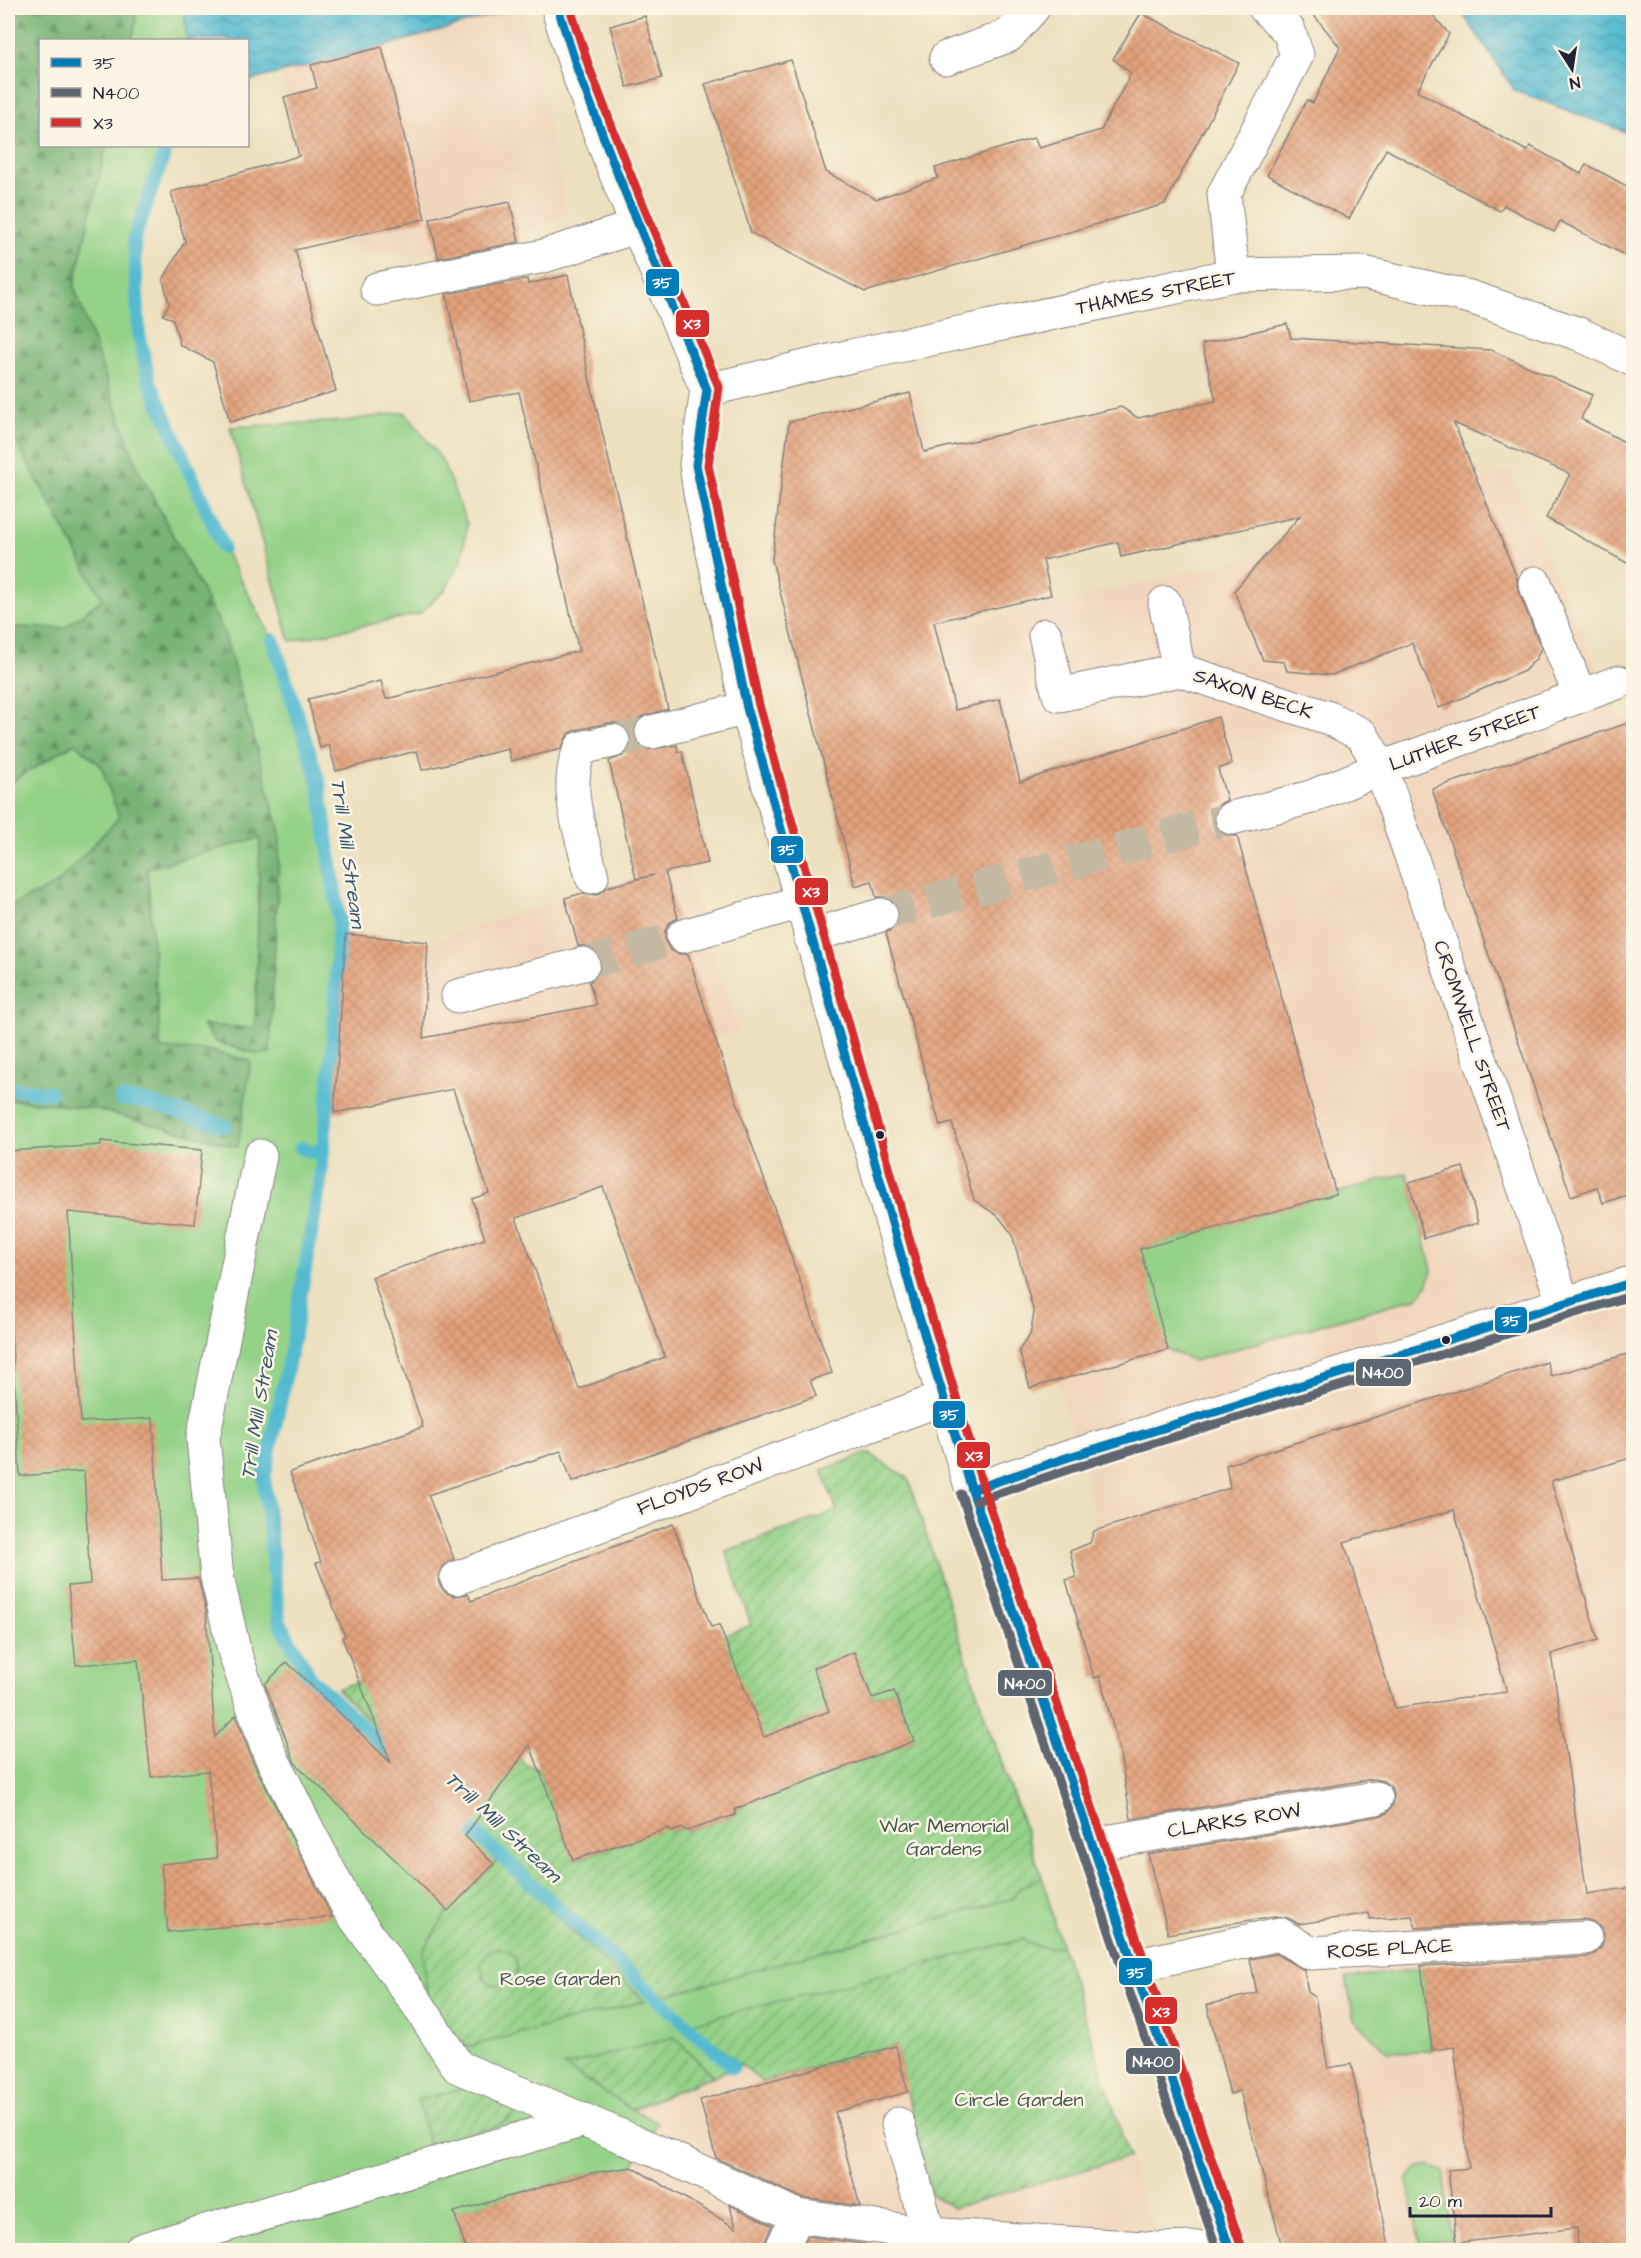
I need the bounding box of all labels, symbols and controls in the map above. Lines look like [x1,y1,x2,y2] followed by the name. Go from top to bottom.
[39,39,249,147] legend
[1542,39,1602,99] north arrow
[93,51,115,76] text: 35
[1568,71,1582,94] text: N
[93,81,139,106] text: N400
[93,111,113,136] text: X3
[1074,264,1239,322] street label: THAMES STREET
[645,268,680,297] line badge: 35
[651,272,672,294] text: 35
[675,309,710,338] line badge: X3
[683,313,702,335] text: X3
[1190,662,1316,726] street label: SAXON BECK
[1385,697,1545,778] street label: LUTHER STREET
[323,777,373,932] water label: Trill Mill Stream
[770,835,804,864] line badge: 35
[776,839,797,861] text: 35
[794,877,829,906] line badge: X3
[802,881,821,903] text: X3
[1426,937,1518,1136] street label: CROMWELL STREET
[874,1129,886,1141] unlabelled marker
[1494,1306,1528,1334] line badge: 35
[1500,1310,1521,1332] text: 35
[233,1326,285,1482] water label: Trill Mill Stream
[1440,1334,1452,1346] unlabelled marker
[1355,1358,1412,1387] line badge: N400
[1362,1362,1404,1384] text: N400
[932,1400,966,1429] line badge: 35
[938,1404,959,1426] text: 35
[956,1441,991,1469] line badge: X3
[965,1445,984,1467] text: X3
[633,1451,767,1523] street label: FLOYDS ROW
[997,1669,1053,1697] line badge: N400
[1004,1673,1046,1695] text: N400
[438,1765,570,1891] water label: Trill Mill Stream
[1165,1797,1303,1845] street label: CLARKS ROW
[879,1812,1009,1863] park label: War Memorial Gardens
[1326,1932,1454,1966] street label: ROSE PLACE
[1118,1957,1153,1986] line badge: 35
[1125,1962,1146,1984] text: 35
[500,1965,620,1993] park label: Rose Garden
[1144,1996,1178,2025] line badge: X3
[1152,2001,1171,2023] text: X3
[1125,2047,1181,2075] line badge: N400
[1132,2051,1174,2073] text: N400
[955,2086,1083,2114] park label: Circle Garden
[1410,2180,1551,2218] scale bar
[1419,2189,1462,2214] text: 20 m

